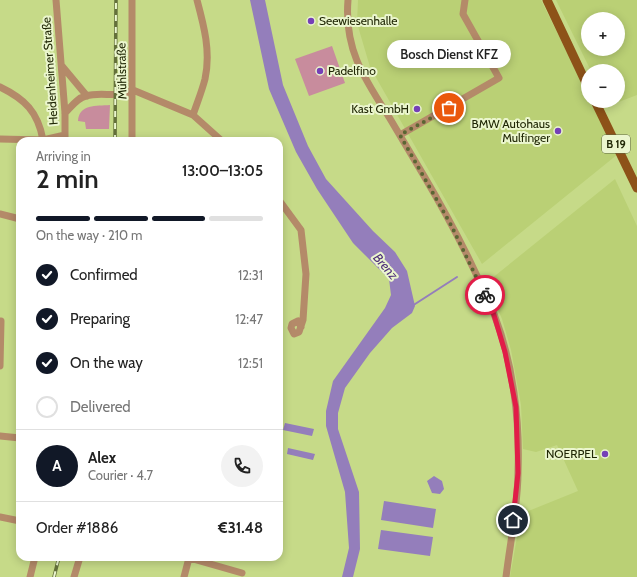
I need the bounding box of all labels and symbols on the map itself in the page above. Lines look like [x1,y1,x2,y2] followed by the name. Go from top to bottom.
[319,13,398,28] place label: Seewiesenhalle
[306,16,316,26] marker: Seewiesenhalle
[38,17,61,126] street label: Heidenheimer Straße
[387,40,511,68] callout: Bosch Dienst KFZ
[114,43,129,99] street label: Mühlstraße
[328,63,376,78] place label: Padelfino
[315,66,325,76] marker: Padelfino
[432,91,466,125] pin
[351,101,409,116] place label: Kast GmbH
[412,104,422,114] marker: Kast GmbH
[472,116,550,145] place label: BMW Autohaus Mulfinger
[553,126,563,136] marker: BMW Autohaus Mulfinger
[602,135,630,153] road number: B 19
[370,250,402,283] water label: Brenz
[465,275,505,315] courier
[546,446,597,461] place label: NOERPEL
[600,449,610,459] marker: NOERPEL
[496,503,530,537] pin

